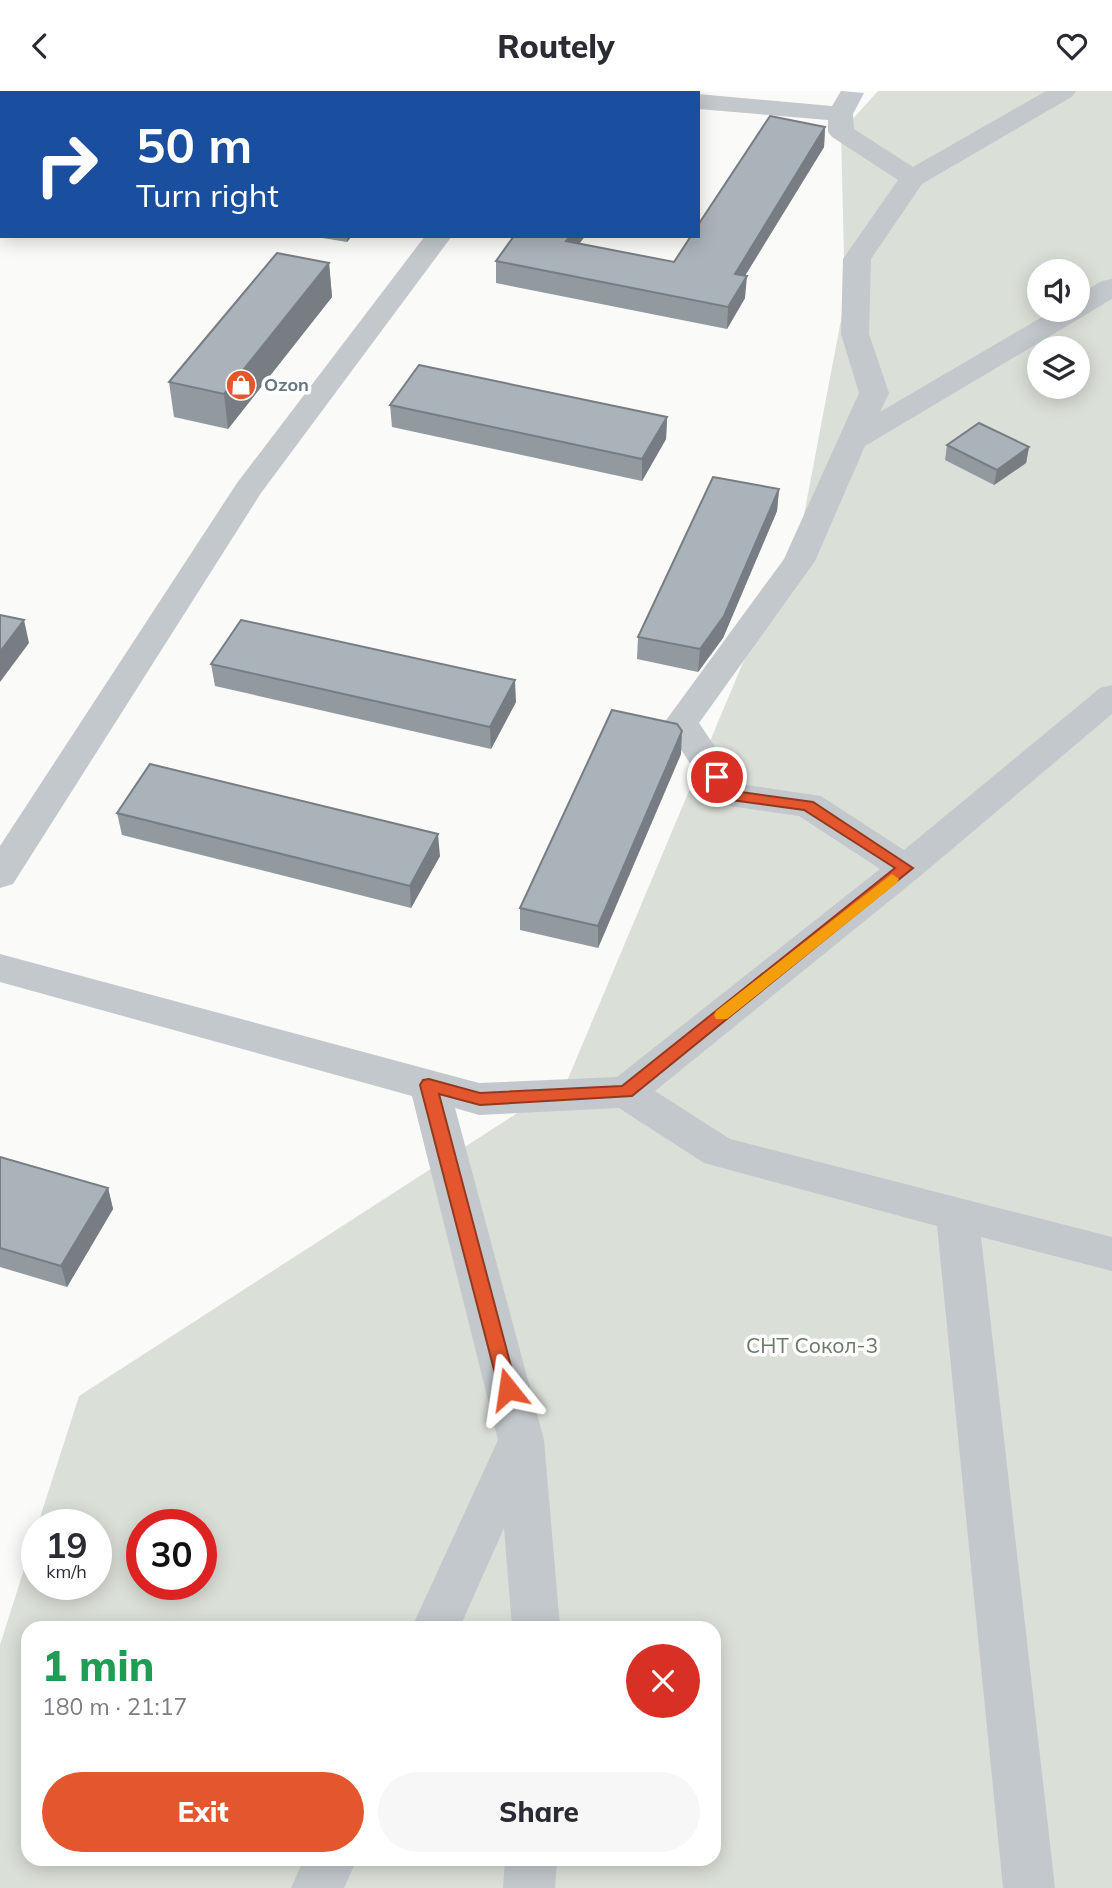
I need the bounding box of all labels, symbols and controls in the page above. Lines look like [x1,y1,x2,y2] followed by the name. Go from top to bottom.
[497,26,615,66] text: Routely
[21,27,59,65] icon: back
[1053,27,1091,65] icon: heart
[136,114,252,175] text: 50 m
[21,119,112,210] icon: right
[136,175,279,215] text: Turn right
[1027,259,1090,399] map controls
[1027,259,1090,322] button: sound
[1027,336,1090,399] button: layers
[224,368,258,402] shop icon: Ozon
[264,373,309,396] place label: Ozon
[687,747,747,807] pin
[698,758,736,796] icon: arrive
[746,1332,878,1358] park label: СНТ Сокол-3
[471,1352,545,1426] position arrow
[126,1509,217,1600] speed limit sign: 30
[45,1523,88,1567] text: 19
[46,1560,87,1583] text: km/h
[42,1639,155,1692] text: 1 min
[626,1644,700,1718] button: close
[42,1692,187,1721] text: 180 m · 21:17
[42,1772,364,1852] button: Exit
[378,1772,700,1852] button: Share

